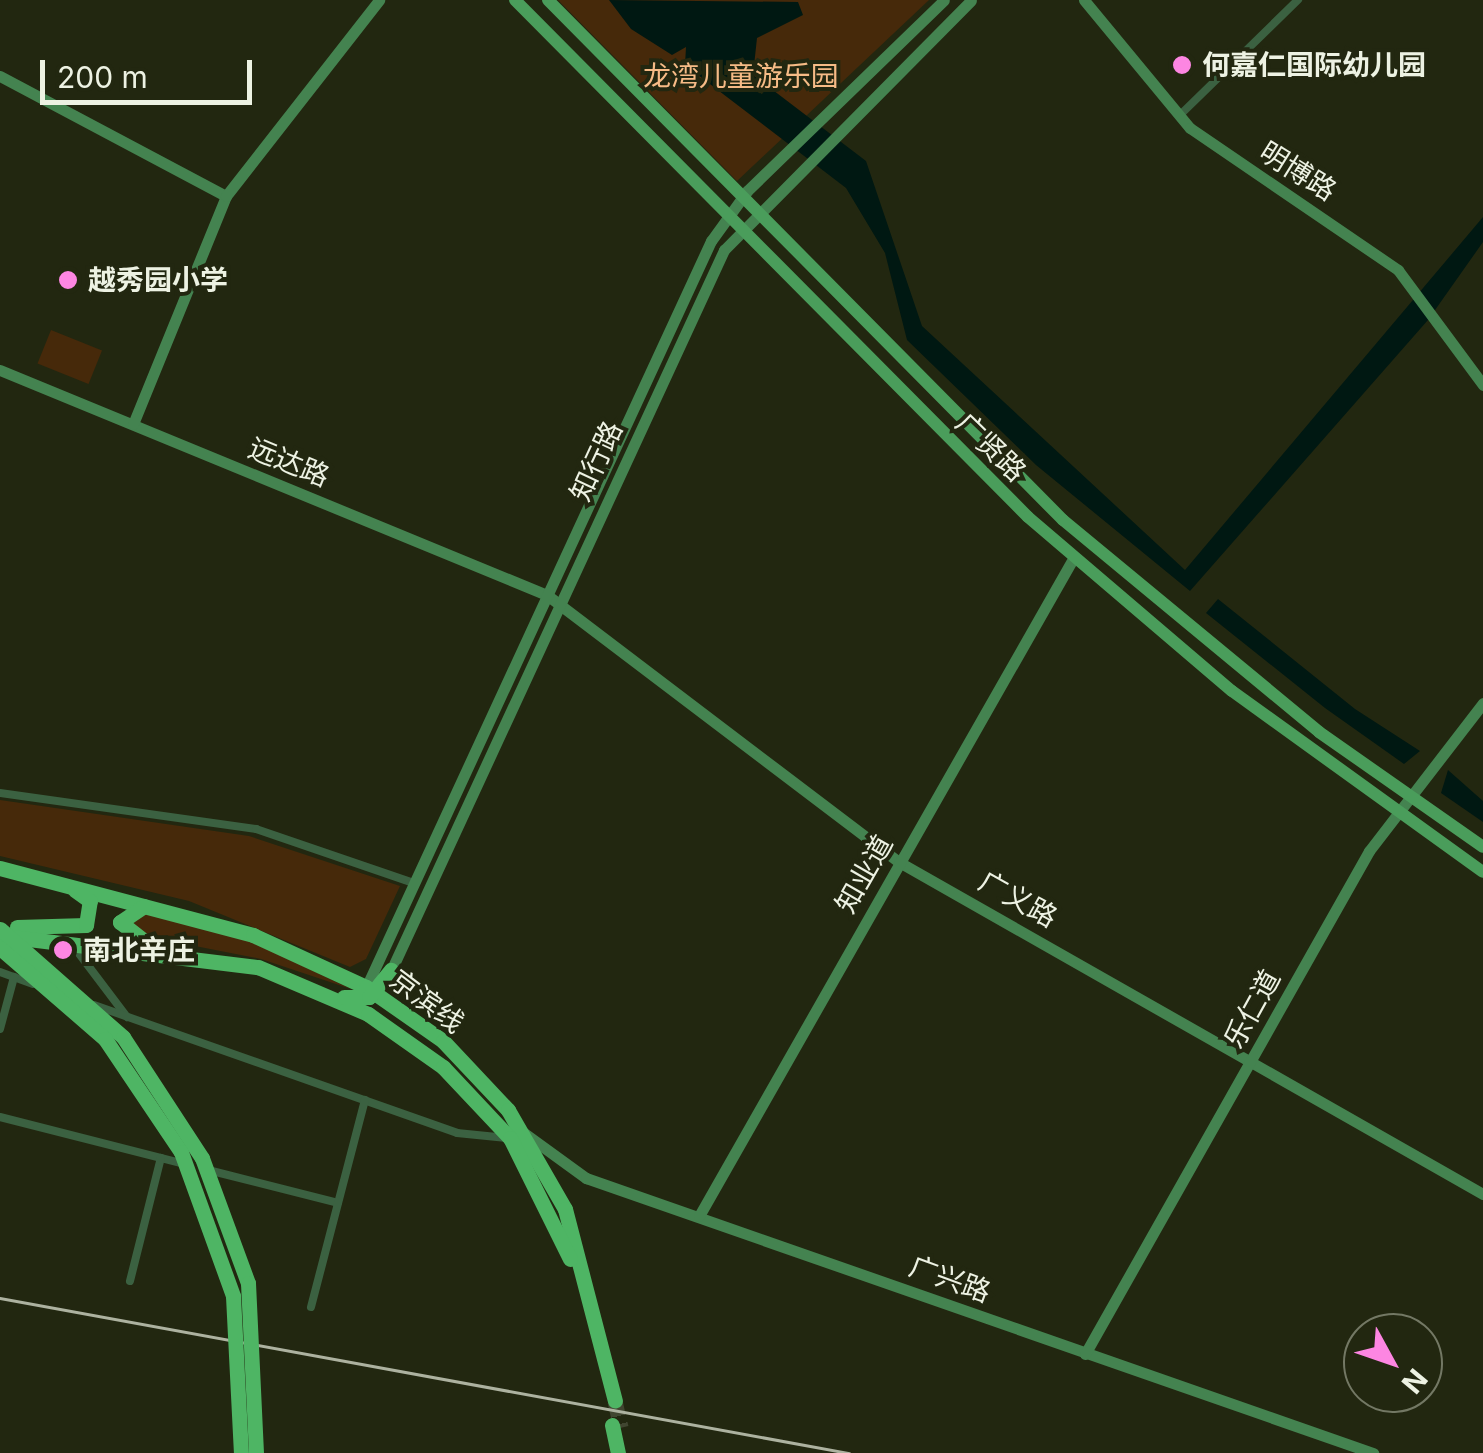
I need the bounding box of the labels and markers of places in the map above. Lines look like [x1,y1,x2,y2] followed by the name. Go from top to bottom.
[1202,48,1426,82] place label: 何嘉仁国际幼儿园
[1171,54,1193,76] marker: 何嘉仁国际幼儿园
[88,263,228,297] place label: 越秀园小学
[57,269,79,291] marker: 越秀园小学
[83,933,195,967] place label: 南北辛庄
[52,939,74,961] marker: 南北辛庄

